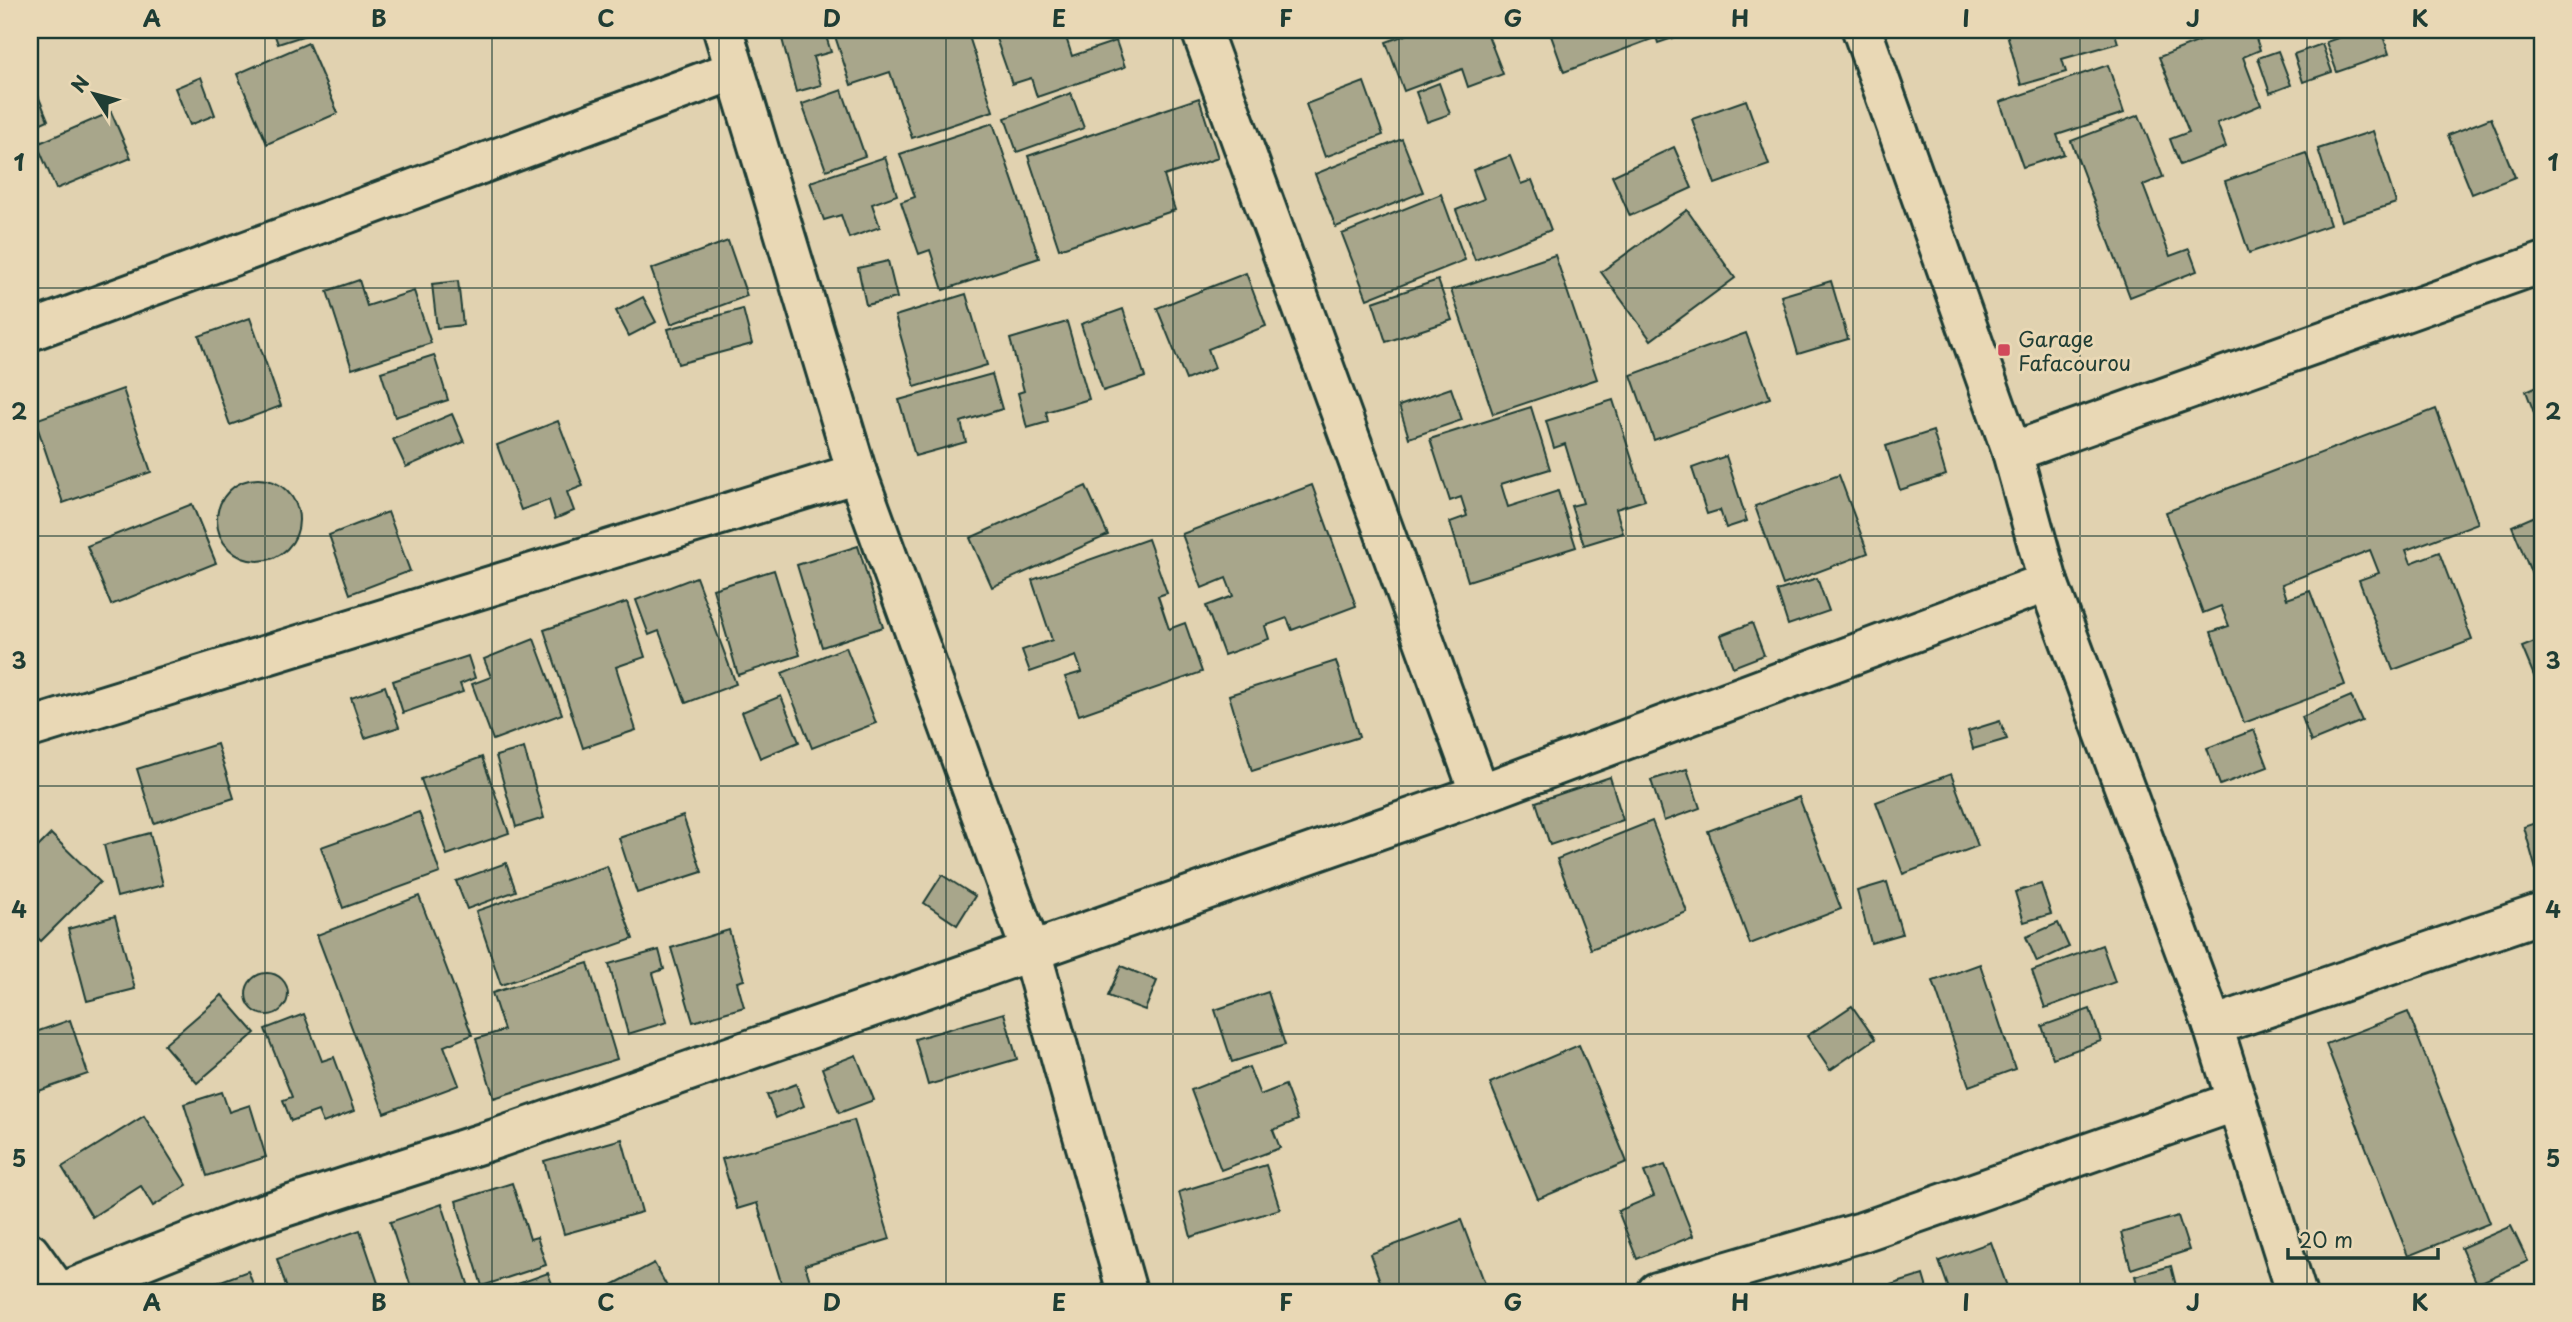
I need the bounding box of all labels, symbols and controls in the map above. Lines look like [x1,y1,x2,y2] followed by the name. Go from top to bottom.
[143,0,161,35] text: A
[371,0,387,35] text: B
[597,0,615,35] text: C
[823,0,841,35] text: D
[1052,0,1066,35] text: E
[1279,0,1293,35] text: F
[1504,0,1522,35] text: G
[1731,0,1749,35] text: H
[1962,0,1970,35] text: I
[2186,0,2200,35] text: J
[2412,0,2429,35] text: K
[60,60,130,130] north arrow
[64,69,95,98] text: N
[14,144,25,179] text: 1
[2548,144,2559,179] text: 1
[2018,322,2131,378] place label: Garage Fafacourou
[1996,342,2012,358] marker: Garage Fafacourou
[11,393,27,428] text: 2
[2545,393,2561,428] text: 2
[11,642,27,677] text: 3
[2545,642,2561,677] text: 3
[11,891,27,926] text: 4
[2545,891,2561,926] text: 4
[12,1140,26,1175] text: 5
[2546,1140,2560,1175] text: 5
[2288,1217,2439,1261] scale bar
[2299,1223,2353,1255] text: 20 m
[143,1284,161,1319] text: A
[371,1284,387,1319] text: B
[597,1284,615,1319] text: C
[823,1284,841,1319] text: D
[1052,1284,1066,1319] text: E
[1279,1284,1293,1319] text: F
[1504,1284,1522,1319] text: G
[1731,1284,1749,1319] text: H
[1962,1284,1970,1319] text: I
[2186,1284,2200,1319] text: J
[2412,1284,2429,1319] text: K

